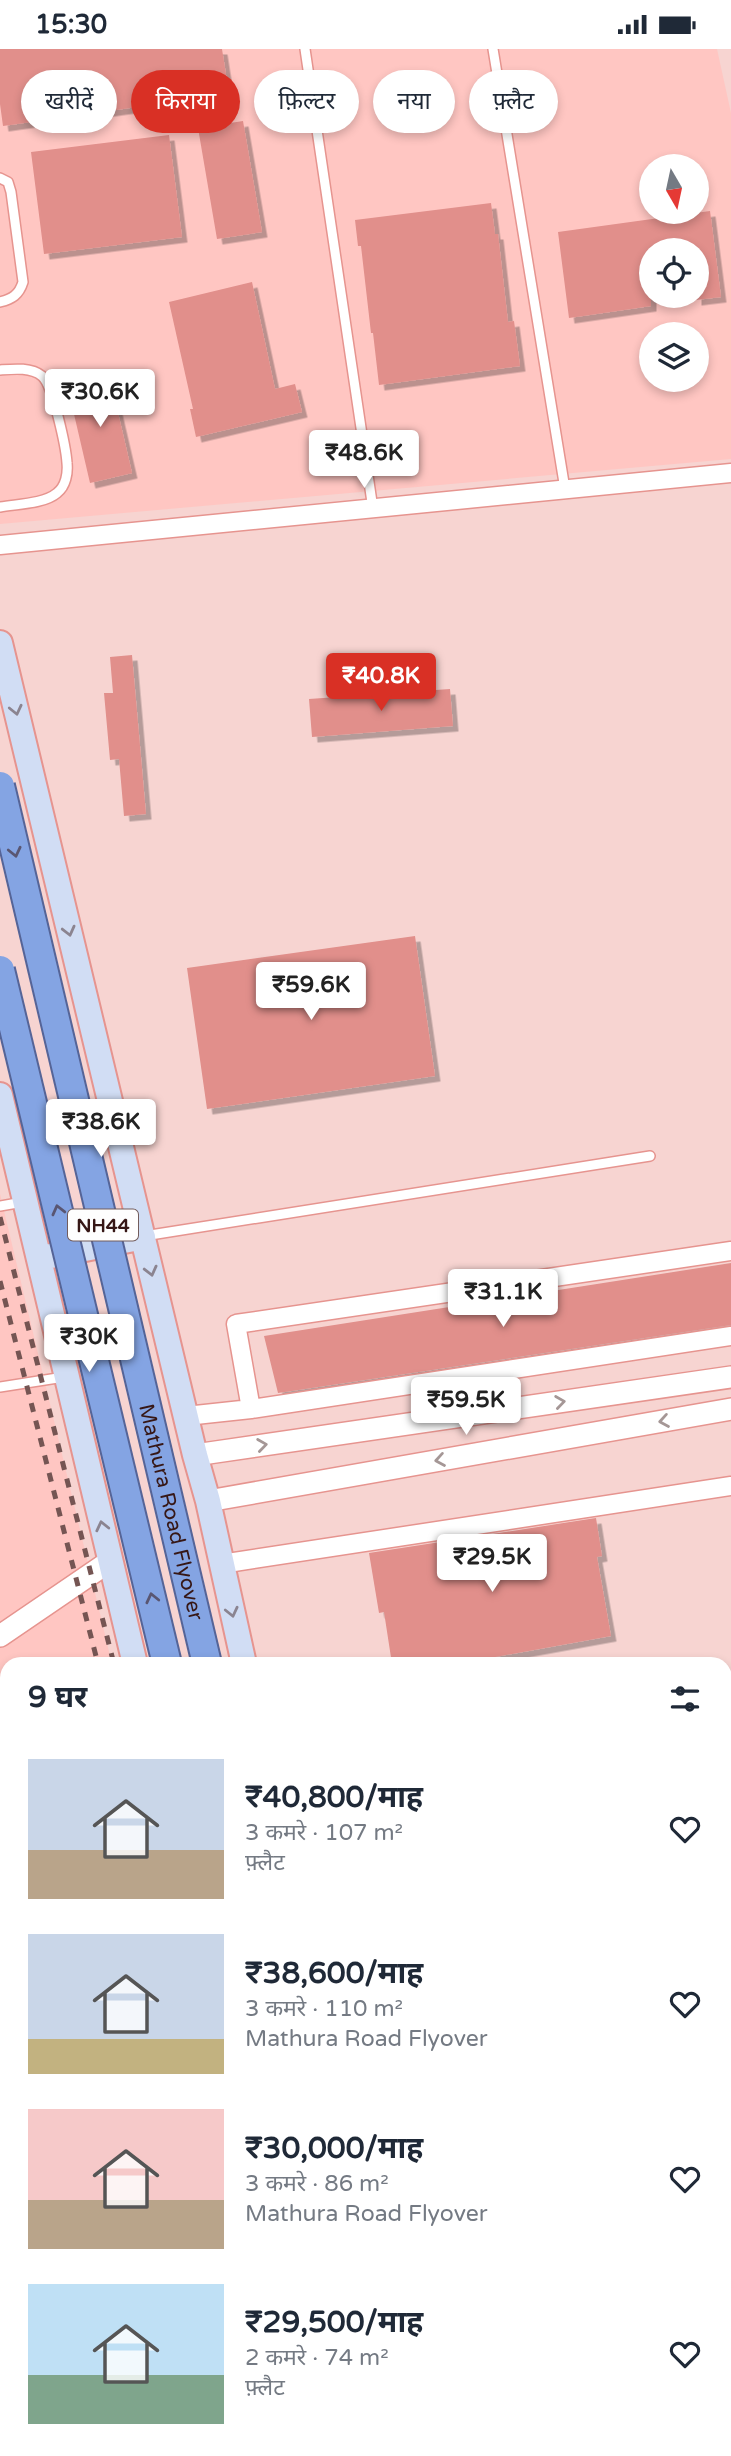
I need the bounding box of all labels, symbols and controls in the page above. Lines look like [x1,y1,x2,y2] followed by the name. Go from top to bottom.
[35,9,107,40] text: 15:30
[21,70,117,133] chip: खरीदें
[131,70,240,133] chip: किराया
[254,70,359,133] chip: फ़िल्टर
[373,70,455,133] chip: नया
[469,70,558,133] chip: फ़्लैट
[639,154,709,224] north arrow
[639,154,709,392] map controls
[639,238,709,308] button: locate
[639,322,709,392] button: layers
[43,369,157,429] pin: ₹30.6K
[61,378,139,406] text: ₹30.6K
[307,431,421,490] pin: ₹48.6K
[325,439,403,467] text: ₹48.6K
[324,653,438,713] pin: ₹40.8K
[342,662,420,690] text: ₹40.8K
[8,704,22,716] one-way arrow
[7,846,22,858] one-way arrow
[61,925,75,937] one-way arrow
[254,963,368,1022] pin: ₹59.6K
[272,971,350,999] text: ₹59.6K
[44,1099,158,1159] pin: ₹38.6K
[62,1108,140,1136] text: ₹38.6K
[52,1204,66,1216] one-way arrow
[68,1209,138,1241] road number: NH44
[143,1265,157,1277] one-way arrow
[446,1269,560,1329] pin: ₹31.1K
[464,1278,542,1306] text: ₹31.1K
[48,1315,130,1374] pin: ₹30K
[60,1323,118,1351] text: ₹30K
[409,1377,523,1437] pin: ₹59.5K
[427,1386,505,1414] text: ₹59.5K
[554,1395,566,1410] one-way arrow
[133,1402,208,1623] street label: Mathura Road Flyover
[658,1413,670,1428] one-way arrow
[257,1438,268,1453] one-way arrow
[434,1452,446,1467] one-way arrow
[96,1520,110,1532] one-way arrow
[435,1535,549,1594] pin: ₹29.5K
[453,1543,531,1571] text: ₹29.5K
[145,1592,160,1604] one-way arrow
[224,1605,238,1617] one-way arrow
[28,1679,87,1716] text: 9 घर
[666,1680,704,1718] icon: filters
[245,1779,423,1816] text: ₹40,800/माह
[84,1787,168,1871] icon: home
[666,1810,704,1848] icon: heart
[245,1819,403,1847] text: 3 कमरे · 107 m²
[245,1849,285,1877] text: फ़्लैट
[245,1955,423,1992] text: ₹38,600/माह
[84,1962,168,2046] icon: home
[666,1985,704,2023] icon: heart
[245,1995,403,2023] text: 3 कमरे · 110 m²
[245,2025,488,2053] text: Mathura Road Flyover
[245,2130,423,2167] text: ₹30,000/माह
[84,2137,168,2221] icon: home
[666,2160,704,2198] icon: heart
[245,2170,389,2198] text: 3 कमरे · 86 m²
[245,2200,488,2228] text: Mathura Road Flyover
[245,2304,423,2341] text: ₹29,500/माह
[84,2312,168,2396] icon: home
[666,2335,704,2373] icon: heart
[245,2344,389,2372] text: 2 कमरे · 74 m²
[245,2374,285,2402] text: फ़्लैट

